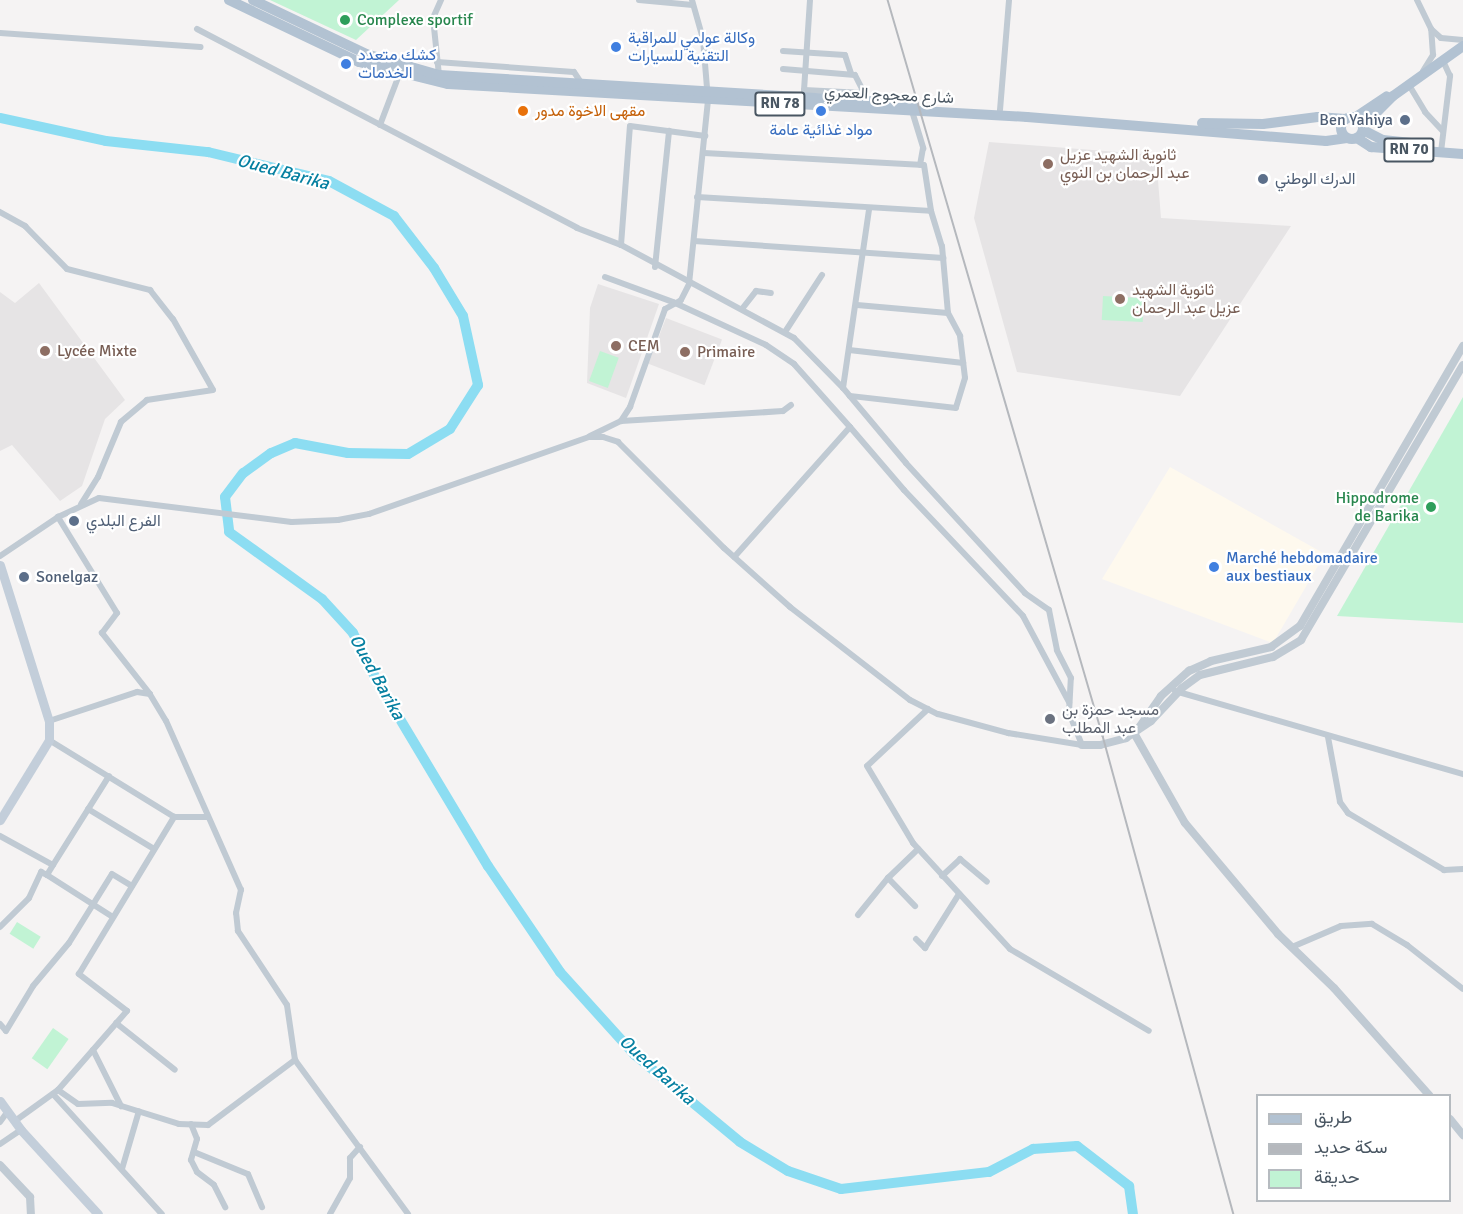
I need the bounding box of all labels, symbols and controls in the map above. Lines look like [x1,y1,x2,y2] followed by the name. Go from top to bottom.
[357,10,473,30] place label: Complexe sportif
[338,13,352,27] marker: Complexe sportif
[628,28,755,66] place label: وكالة عولمي للمراقبة التقنية للسيارات
[609,40,623,54] marker: وكالة عولمي للمراقبة التقنية للسيارات
[358,45,436,83] place label: كشك متعدد الخدمات
[339,57,353,71] marker: كشك متعدد الخدمات
[824,82,954,108] street label: شارع معجوج العمري
[753,92,807,116] road number: RN 78
[535,101,645,121] place label: مقهى الاخوة مدور
[516,104,530,118] marker: مقهى الاخوة مدور
[814,104,828,118] marker: مواد غذائية عامة
[1319,110,1393,130] place label: Ben Yahiya
[1398,113,1412,127] marker: Ben Yahiya
[770,120,872,140] place label: مواد غذائية عامة
[1382,138,1436,162] road number: RN 70
[1060,145,1189,183] place label: ثانوية الشهيد عزيل عبد الرحمان بن النوي
[235,149,331,195] water label: Oued Barika
[1041,157,1055,171] marker: ثانوية الشهيد عزيل عبد الرحمان بن النوي
[1275,169,1355,189] place label: الدرك الوطني
[1256,172,1270,186] marker: الدرك الوطني
[1132,280,1240,318] place label: ثانوية الشهيد عزيل عبد الرحمان
[1113,292,1127,306] marker: ثانوية الشهيد عزيل عبد الرحمان
[628,336,660,356] place label: CEM
[609,339,623,353] marker: CEM
[57,341,137,361] place label: Lycée Mixte
[697,342,755,362] place label: Primaire
[38,344,52,358] marker: Lycée Mixte
[678,345,692,359] marker: Primaire
[1335,488,1419,526] place label: Hippodrome de Barika
[1424,500,1438,514] marker: Hippodrome de Barika
[86,511,161,531] place label: الفرع البلدي
[67,514,81,528] marker: الفرع البلدي
[1226,548,1378,586] place label: Marché hebdomadaire aux bestiaux
[1207,560,1221,574] marker: Marché hebdomadaire aux bestiaux
[36,567,98,587] place label: Sonelgaz
[17,570,31,584] marker: Sonelgaz
[345,631,409,723] water label: Oued Barika
[1062,700,1159,738] place label: مسجد حمزة بن عبد المطلب
[1043,712,1057,726] marker: مسجد حمزة بن عبد المطلب
[615,1030,699,1110] water label: Oued Barika
[1256,1094,1451,1202] legend
[1314,1106,1352,1128] text: طريق
[1314,1136,1388,1158] text: سكة حديد
[1314,1166,1360,1188] text: حديقة

